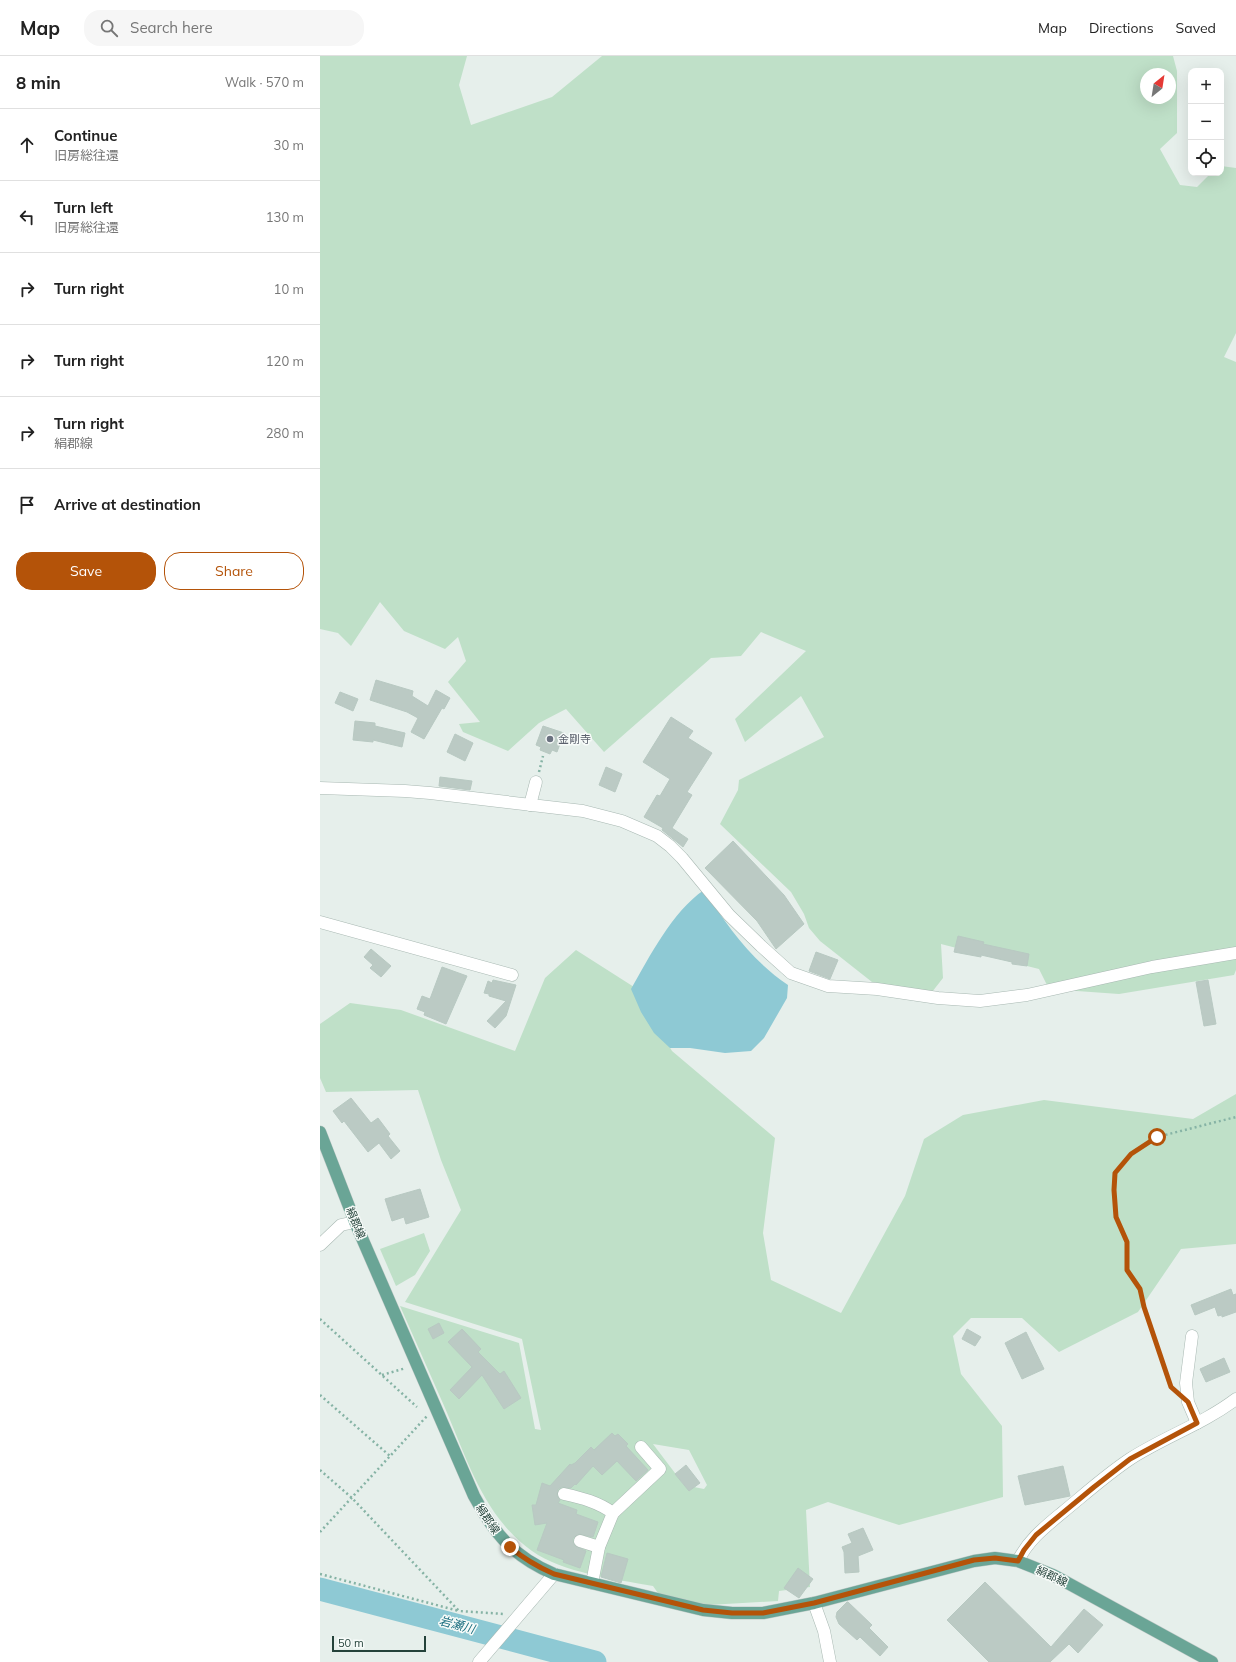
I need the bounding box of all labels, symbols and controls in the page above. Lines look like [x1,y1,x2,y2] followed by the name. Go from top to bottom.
[84,10,364,46] search box
[20,16,60,40] text: Map
[98,17,120,39] icon: search
[130,18,213,37] text: Search here
[1038,19,1067,37] text: Map
[1089,19,1154,37] text: Directions
[1176,19,1216,37] text: Saved
[1140,68,1176,104] north arrow
[1188,68,1224,176] map controls
[1188,68,1224,104] button: +
[16,72,61,93] text: 8 min
[225,74,304,90] text: Walk · 570 m
[1188,104,1224,140] button: −
[54,126,117,145] text: Continue
[16,134,38,156] icon: ahead
[274,137,304,153] text: 30 m
[1188,140,1224,176] button: locate
[54,147,119,163] text: 旧房総往還
[54,198,113,217] text: Turn left
[16,206,38,228] icon: left
[266,209,304,225] text: 130 m
[54,219,119,235] text: 旧房総往還
[16,278,38,300] icon: right
[54,279,124,298] text: Turn right
[274,281,304,297] text: 10 m
[16,350,38,372] icon: right
[54,351,124,370] text: Turn right
[266,353,304,369] text: 120 m
[54,414,124,433] text: Turn right
[16,422,38,444] icon: right
[266,425,304,441] text: 280 m
[54,435,93,451] text: 絹郡線
[16,494,38,516] icon: arrive
[54,495,201,514] text: Arrive at destination
[16,552,156,590] button: Save
[164,552,304,590] button: Share
[558,732,591,746] place label: 金剛寺
[545,734,555,744] marker: 金剛寺
[1148,1128,1166,1146] route start
[343,1205,369,1241] street label: 絹郡線
[473,1501,503,1537] street label: 絹郡線
[501,1538,519,1556] route end
[1034,1563,1070,1589] street label: 絹郡線
[438,1613,478,1637] water label: 岩瀬川
[332,1634,426,1653] scale bar
[338,1636,364,1650] text: 50 m

